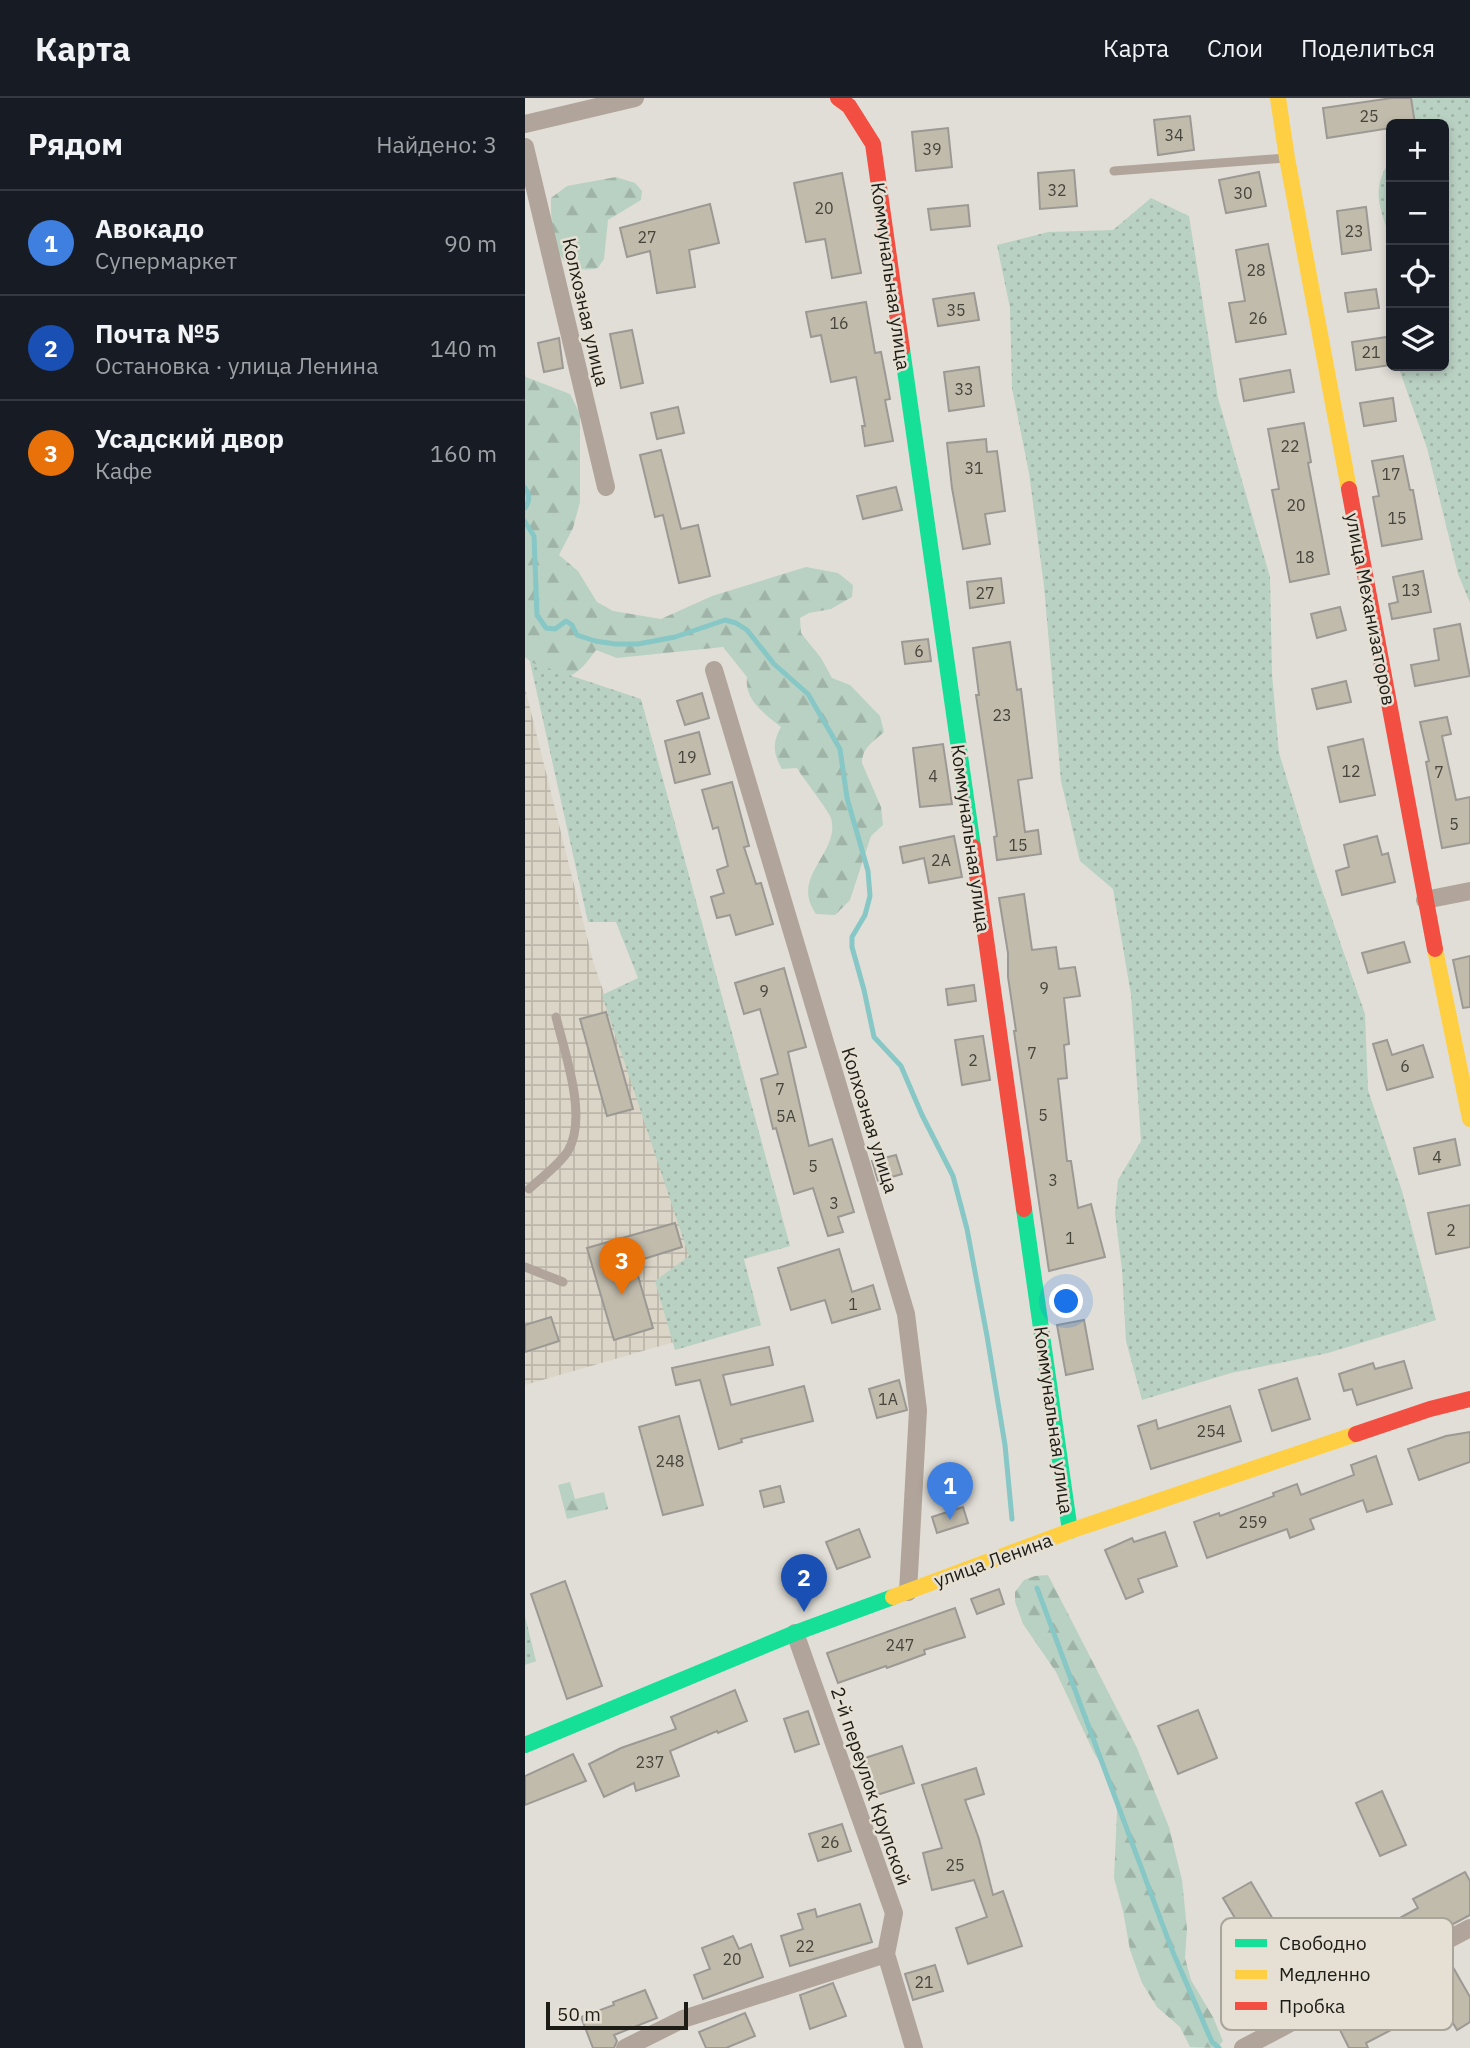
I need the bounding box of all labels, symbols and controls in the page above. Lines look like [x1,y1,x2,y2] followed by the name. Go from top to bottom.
[35,27,131,70] text: Карта
[1103,32,1169,64] text: Карта
[1207,32,1263,64] text: Слои
[1301,32,1435,64] text: Поделиться
[1359,106,1379,126] house number: 25
[1386,119,1449,371] map controls
[1386,119,1449,182] button: +
[28,124,123,163] text: Рядом
[1164,125,1184,145] house number: 34
[376,129,497,159] text: Найдено: 3
[922,139,942,159] house number: 39
[1047,180,1067,200] house number: 32
[866,181,916,371] street label: Коммунальная улица
[1386,182,1449,245] button: −
[1233,183,1253,203] house number: 30
[814,198,834,218] house number: 20
[95,211,204,245] text: Авокадо
[1344,221,1364,241] house number: 23
[637,227,657,247] house number: 27
[44,228,58,258] text: 1
[444,228,497,258] text: 90 m
[557,236,615,388] street label: Колхозная улица
[95,245,237,275] text: Супермаркет
[1386,245,1449,308] button: locate
[1246,260,1266,280] house number: 28
[946,300,966,320] house number: 35
[1248,308,1268,328] house number: 26
[1386,308,1449,371] button: layers
[829,313,849,333] house number: 16
[95,316,220,350] text: Почта №5
[44,333,58,363] text: 2
[430,333,497,363] text: 140 m
[1361,342,1381,362] house number: 21
[95,350,378,380] text: Остановка · улица Ленина
[954,379,974,399] house number: 33
[95,421,284,455] text: Усадский двор
[1280,436,1300,456] house number: 22
[44,438,58,468] text: 3
[430,438,497,468] text: 160 m
[95,455,152,485] text: Кафе
[964,458,984,478] house number: 31
[1381,464,1401,484] house number: 17
[1286,495,1306,515] house number: 20
[1387,508,1407,528] house number: 15
[1341,511,1401,707] street label: улица Механизаторов
[1295,547,1315,567] house number: 18
[1401,580,1421,600] house number: 13
[975,583,995,603] house number: 27
[914,641,924,661] house number: 6
[992,705,1012,725] house number: 23
[946,743,996,933] street label: Коммунальная улица
[677,747,697,767] house number: 19
[1341,761,1361,781] house number: 12
[1434,762,1444,782] house number: 7
[928,766,938,786] house number: 4
[1449,814,1459,834] house number: 5
[1008,835,1028,855] house number: 15
[931,850,951,870] house number: 2А
[1039,978,1049,998] house number: 9
[759,981,769,1001] house number: 9
[1027,1043,1037,1063] house number: 7
[836,1044,904,1196] street label: Колхозная улица
[968,1050,978,1070] house number: 2
[1400,1056,1410,1076] house number: 6
[775,1079,785,1099] house number: 7
[1038,1105,1048,1125] house number: 5
[776,1106,796,1126] house number: 5А
[1432,1147,1442,1167] house number: 4
[808,1156,818,1176] house number: 5
[1048,1170,1058,1190] house number: 3
[829,1193,839,1213] house number: 3
[1446,1220,1456,1240] house number: 2
[1065,1228,1075,1248] house number: 1
[599,1237,645,1295] pin: 3
[1049,1284,1083,1318] your location
[848,1294,858,1314] house number: 1
[1029,1325,1079,1515] street label: Коммунальная улица
[878,1389,898,1409] house number: 1А
[1197,1421,1225,1441] house number: 254
[656,1451,684,1471] house number: 248
[927,1462,973,1520] pin: 1
[1239,1512,1267,1532] house number: 259
[931,1527,1055,1593] street label: улица Ленина
[781,1554,827,1612] pin: 2
[886,1635,914,1655] house number: 247
[826,1684,916,1888] street label: 2-й переулок Крупской
[636,1752,664,1772] house number: 237
[820,1832,840,1852] house number: 26
[945,1855,965,1875] house number: 25
[1221,1918,1453,2030] legend
[1279,1931,1367,1955] text: Свободно
[795,1936,815,1956] house number: 22
[722,1949,742,1969] house number: 20
[1279,1962,1370,1986] text: Медленно
[914,1972,934,1992] house number: 21
[1279,1994,1345,2018] text: Пробка
[546,1999,688,2031] scale bar
[557,2002,601,2026] text: 50 m

